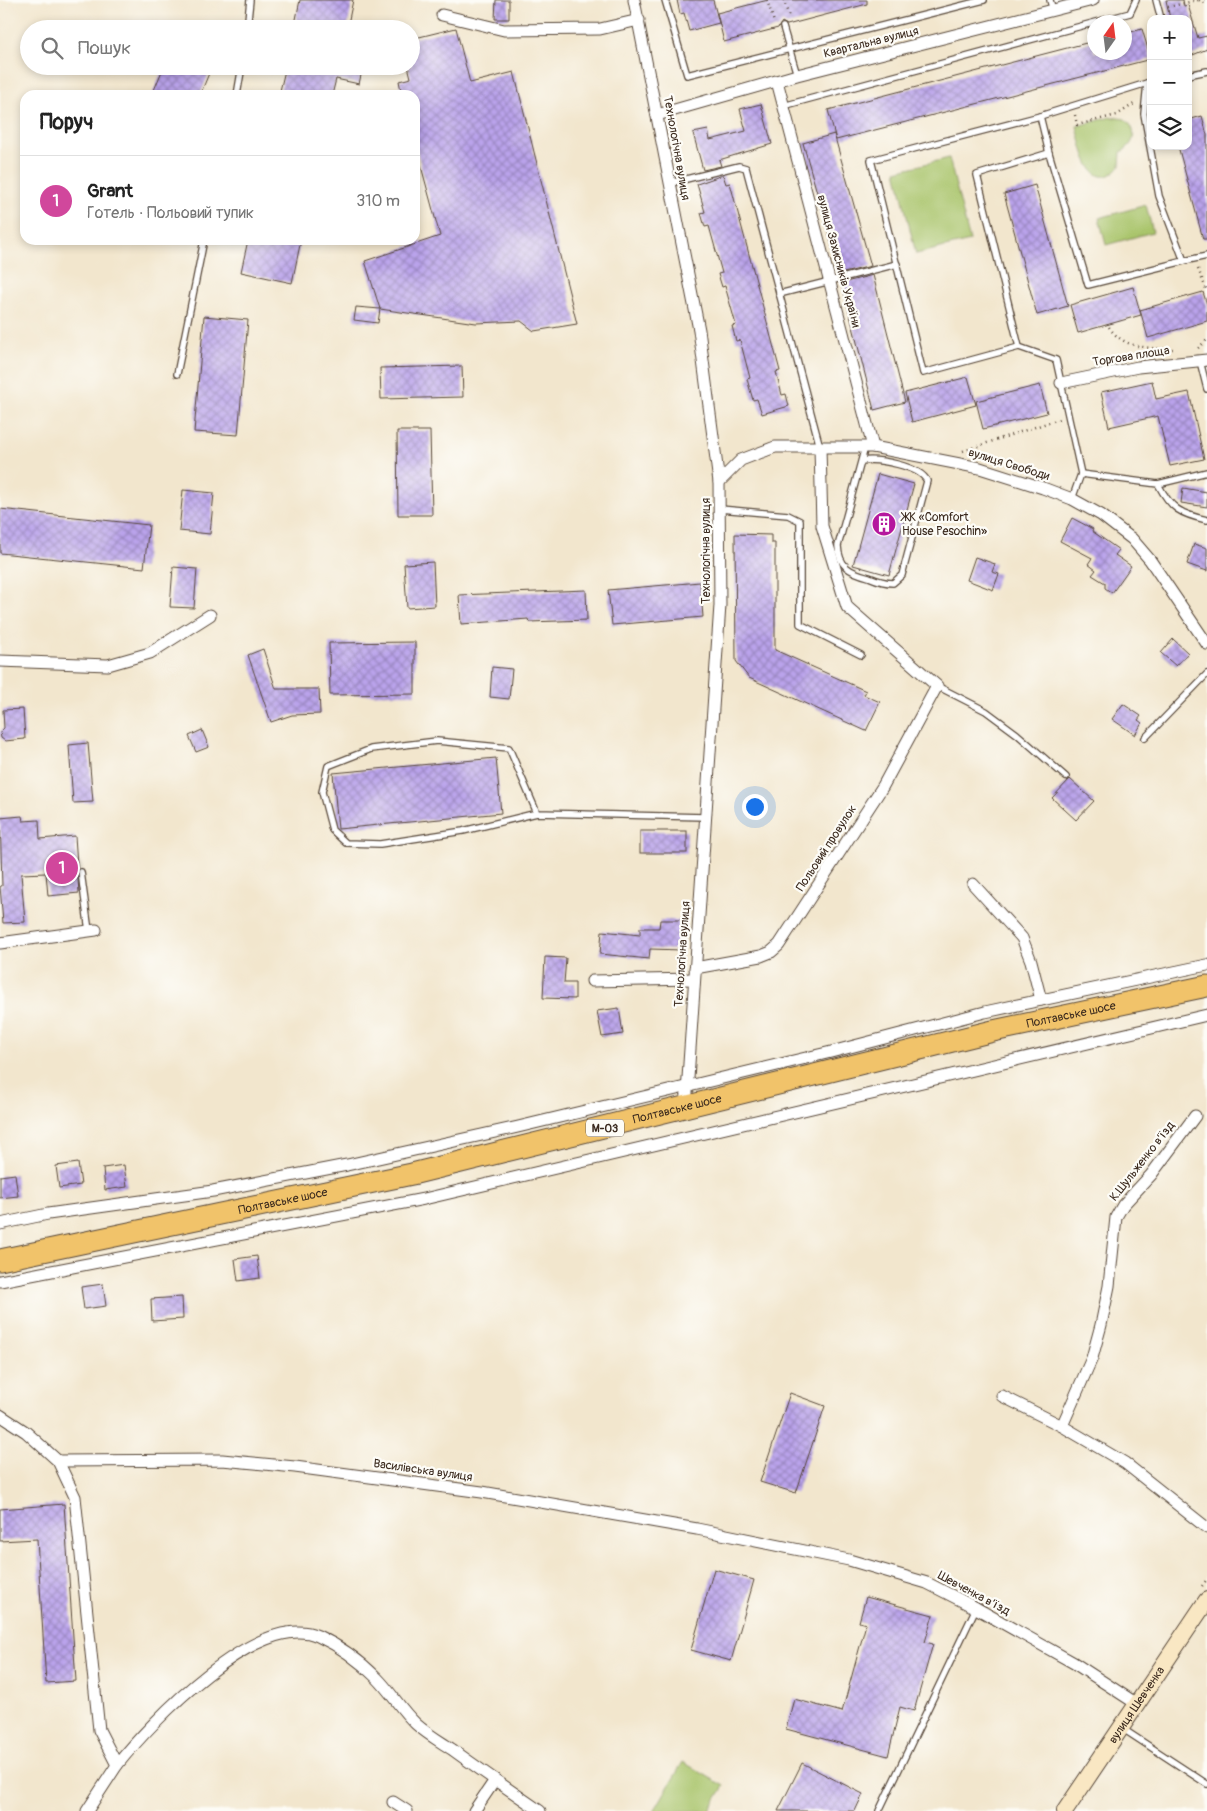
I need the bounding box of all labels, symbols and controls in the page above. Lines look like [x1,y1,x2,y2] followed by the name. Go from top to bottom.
[1087,15,1132,60] north arrow
[1147,15,1192,150] map controls
[1147,15,1192,60] button: +
[20,20,420,75] search box
[822,23,921,62] street label: Квартальна вулиця
[38,34,66,62] icon: search
[78,36,131,60] text: Пошук
[1147,60,1192,105] button: −
[660,95,693,202] street label: Технологічна вулиця
[1147,105,1192,150] button: layers
[40,109,93,136] text: Поруч
[87,179,133,203] text: Grant
[53,191,59,211] text: 1
[356,191,400,211] text: 310 m
[814,193,864,330] street label: вулиця Захисників України
[87,203,254,223] text: Готель · Польовий тупик
[1092,343,1171,370] street label: Торгова площа
[966,445,1052,484] street label: вулиця Свободи
[699,498,714,604] street label: Технологічна вулиця
[900,510,987,539] place label: ЖК «Comfort House Pesochin»
[871,511,897,537] building icon: ЖК «Comfort House Pesochin»
[742,794,768,820] your location
[793,802,860,894] street label: Польовий провулок
[46,849,78,887] pin: 1
[671,900,694,1007] street label: Технологічна вулиця
[1025,998,1117,1032] street label: Полтавське шосе
[631,1091,723,1127] street label: Полтавське шосе
[1107,1118,1179,1204] street label: К.Шульженко в’їзд
[586,1120,624,1136] road number: М-03
[237,1185,329,1218] street label: Полтавське шосе
[372,1456,474,1485] street label: Василівська вулиця
[935,1568,1013,1619] street label: Шевченка в’їзд
[1106,1663,1168,1747] street label: вулиця Шевченка

